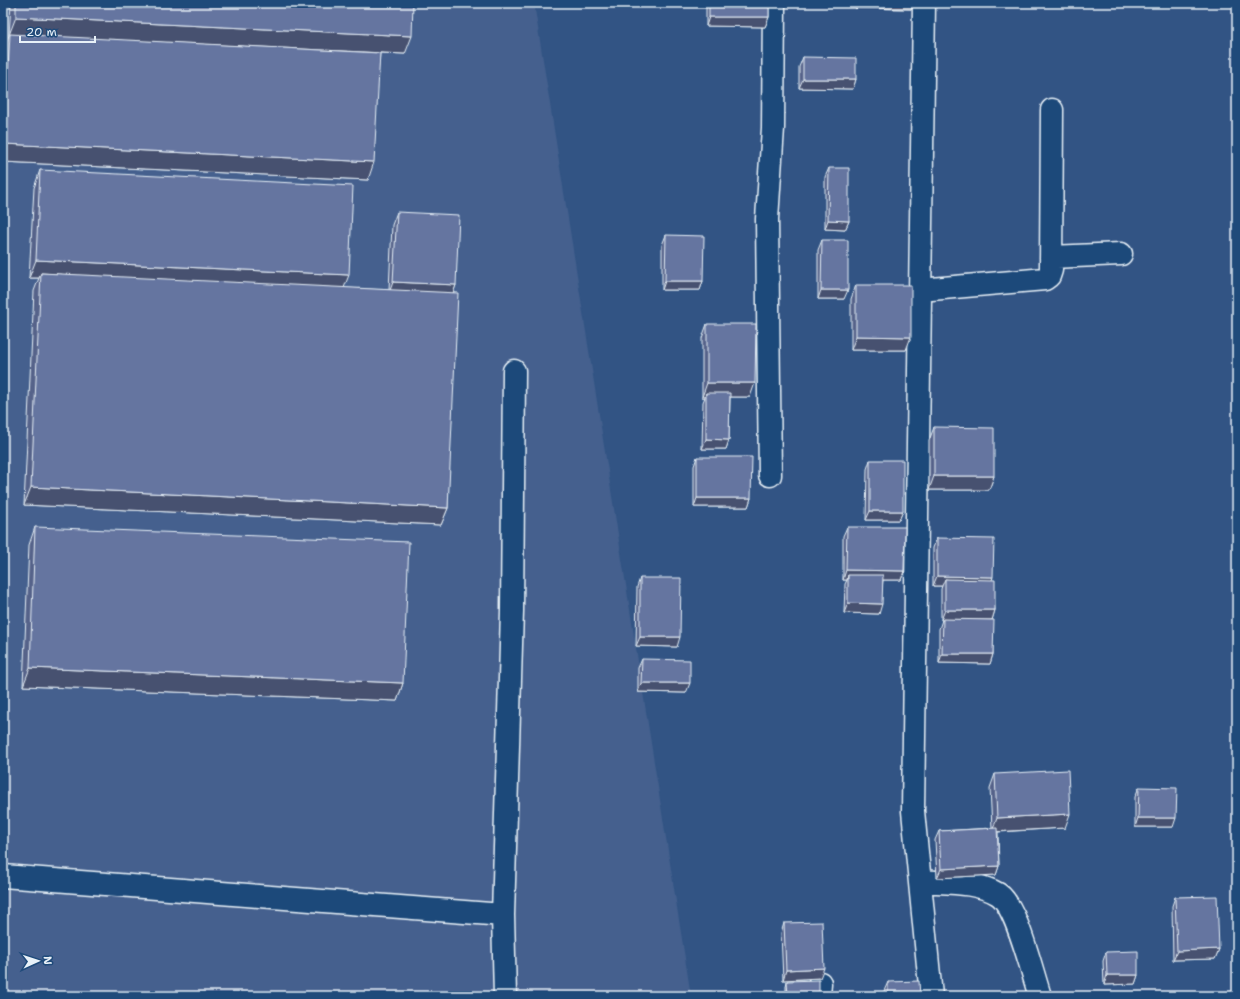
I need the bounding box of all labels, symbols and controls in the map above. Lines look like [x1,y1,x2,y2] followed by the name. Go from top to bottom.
[20,18,95,44] scale bar
[26,24,57,40] text: 20 m
[18,941,58,981] north arrow
[40,956,55,966] text: N

